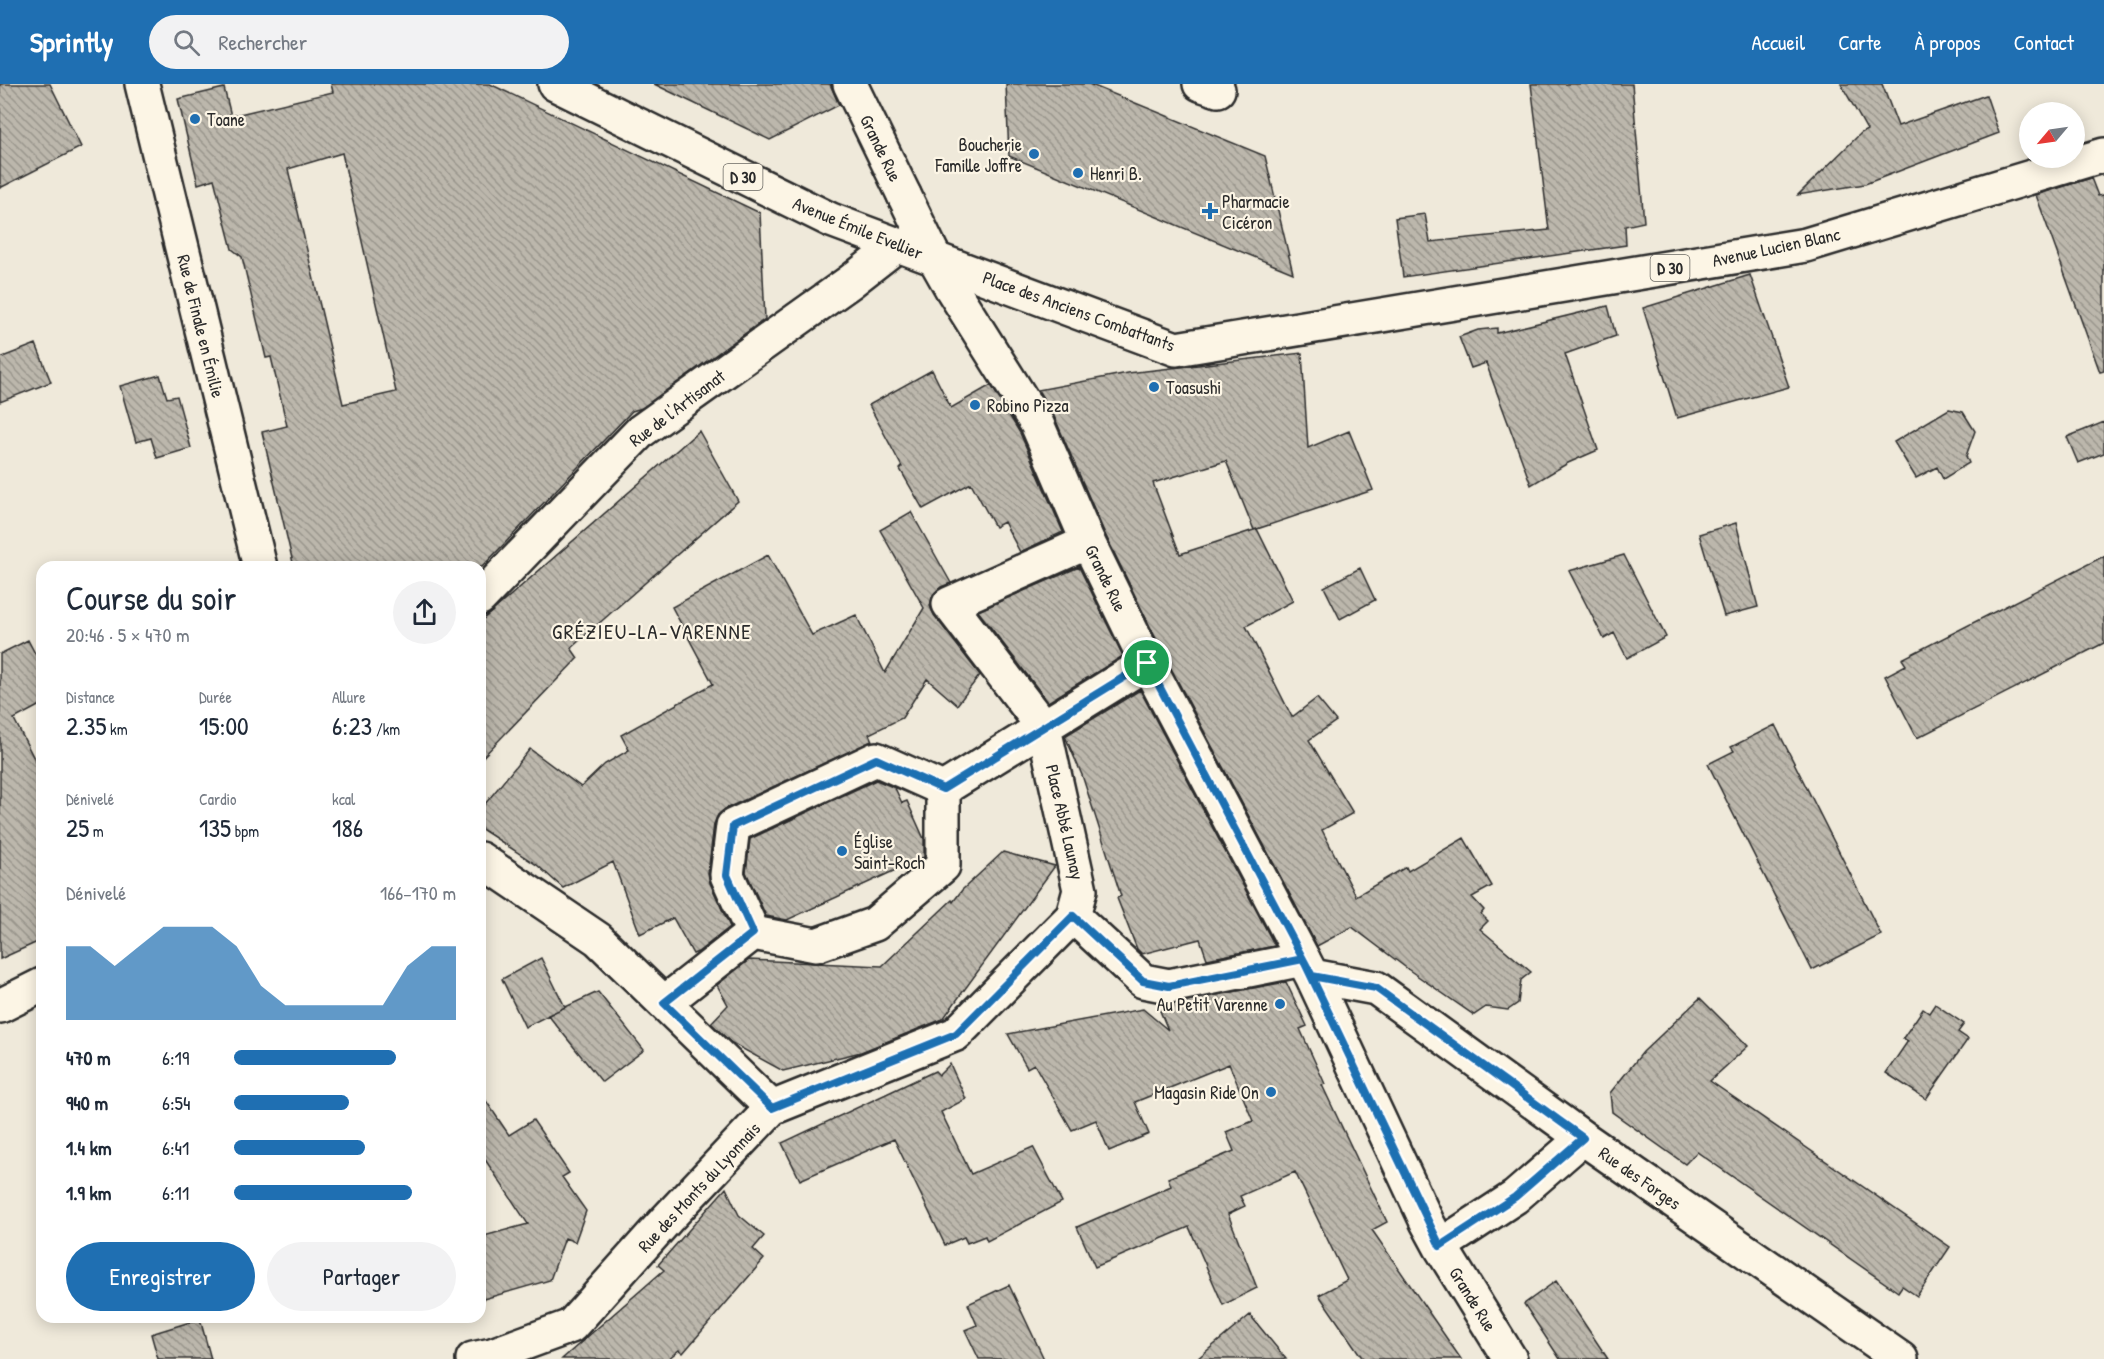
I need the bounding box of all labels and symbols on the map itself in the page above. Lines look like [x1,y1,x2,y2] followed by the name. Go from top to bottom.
[2019,102,2085,168] north arrow
[207,107,245,132] place label: Toane
[854,110,908,186] street label: Grande Rue
[188,112,202,126] marker: Toane
[934,132,1022,178] place label: Boucherie Famille Joffre
[1027,147,1041,161] marker: Boucherie Famille Joffre
[1090,161,1142,186] place label: Henri B.
[724,164,762,190] road number: D 30
[1071,166,1085,180] marker: Henri B.
[1222,189,1290,235] place label: Pharmacie Cicéron
[789,191,927,266] street label: Avenue Émile Evellier
[1203,204,1217,218] marker: Pharmacie Cicéron
[1710,221,1842,273] street label: Avenue Lucien Blanc
[171,252,231,400] street label: Rue de Finale en Émilie
[1650,255,1690,281] road number: D 30
[979,265,1179,357] street label: Place des Anciens Combattants
[624,363,731,452] street label: Rue de l'Artisanat
[1166,375,1221,400] place label: Toasushi
[1147,380,1161,394] marker: Toasushi
[987,393,1069,418] place label: Robino Pizza
[968,398,982,412] marker: Robino Pizza
[1079,540,1133,616] street label: Grande Rue
[552,617,752,646] district label: GRÉZIEU-LA-VARENNE
[1121,637,1172,688] pin
[1040,762,1090,882] street label: Place Abbé Launay
[854,829,925,875] place label: Église Saint-Roch
[835,844,849,858] marker: Église Saint-Roch
[1157,992,1268,1017] place label: Au Petit Varenne
[1273,997,1287,1011] marker: Au Petit Varenne
[1154,1080,1259,1105] place label: Magasin Ride On
[1264,1085,1278,1099] marker: Magasin Ride On
[632,1116,766,1258] street label: Rue des Monts du Lyonnais
[1594,1141,1686,1216] street label: Rue des Forges
[1443,1262,1503,1336] street label: Grande Rue

